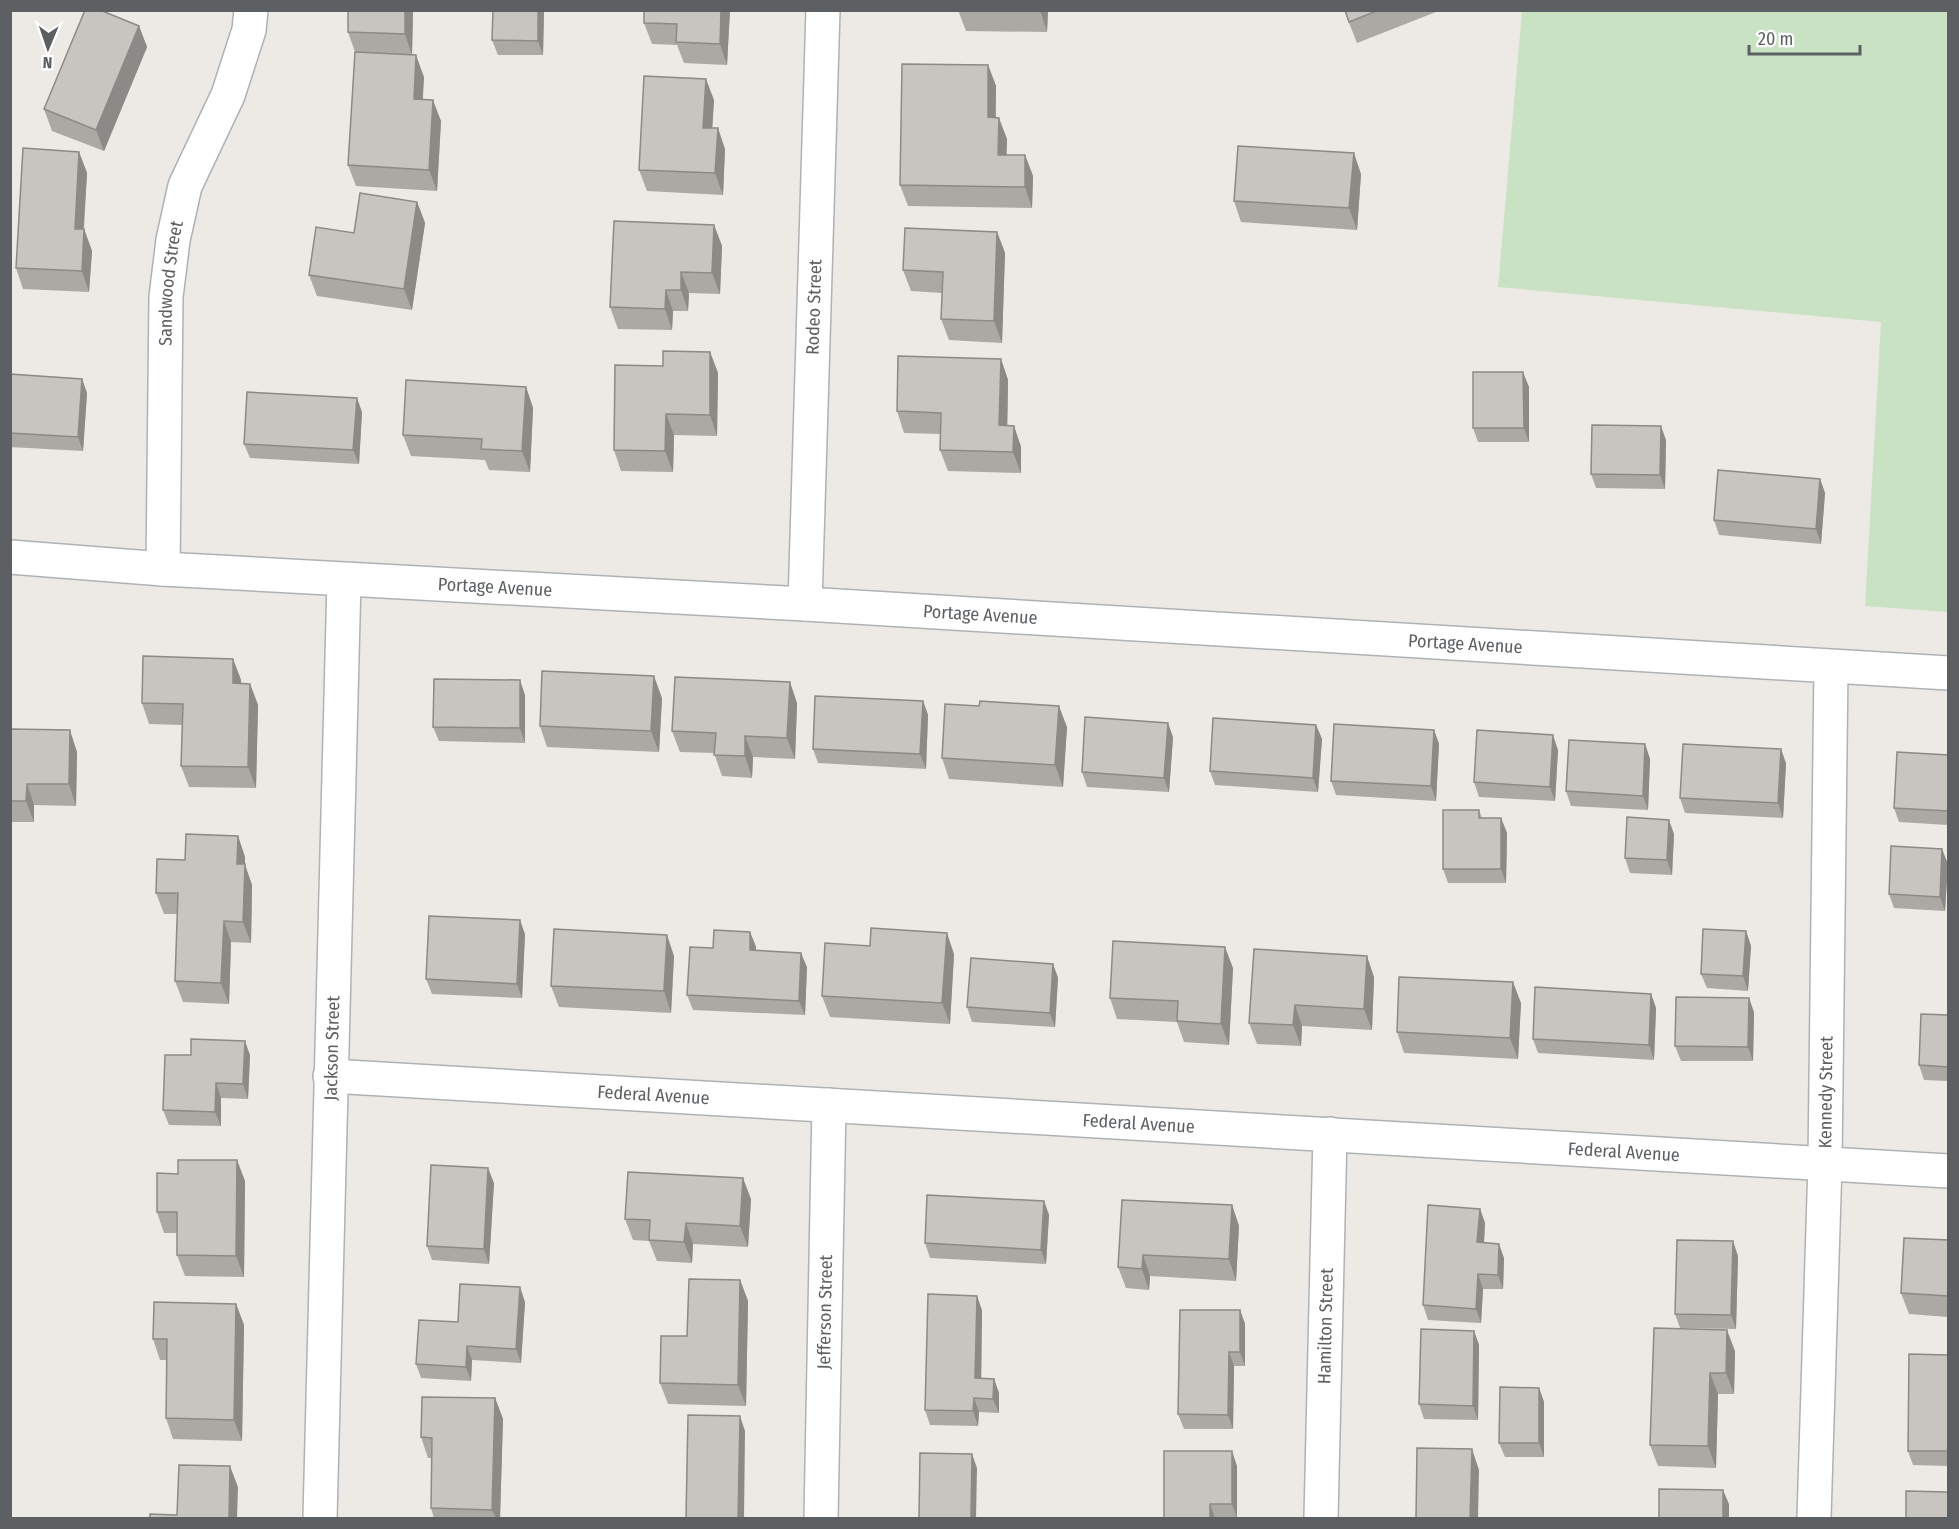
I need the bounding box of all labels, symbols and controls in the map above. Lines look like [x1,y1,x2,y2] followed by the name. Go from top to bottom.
[18,18,78,78] north arrow
[1749,18,1860,56] scale bar
[1758,28,1793,50] text: 20 m
[42,53,53,72] text: N
[154,218,188,346] street label: Sandwood Street
[802,259,826,355] street label: Rodeo Street
[437,573,553,601] street label: Portage Avenue
[922,600,1038,629] street label: Portage Avenue
[1408,629,1523,658] street label: Portage Avenue
[320,995,344,1101] street label: Jackson Street
[1814,1036,1838,1148] street label: Kennedy Street
[597,1081,710,1109] street label: Federal Avenue
[1082,1109,1195,1138] street label: Federal Avenue
[1567,1138,1681,1166] street label: Federal Avenue
[813,1254,837,1370] street label: Jefferson Street
[1313,1268,1338,1384] street label: Hamilton Street

